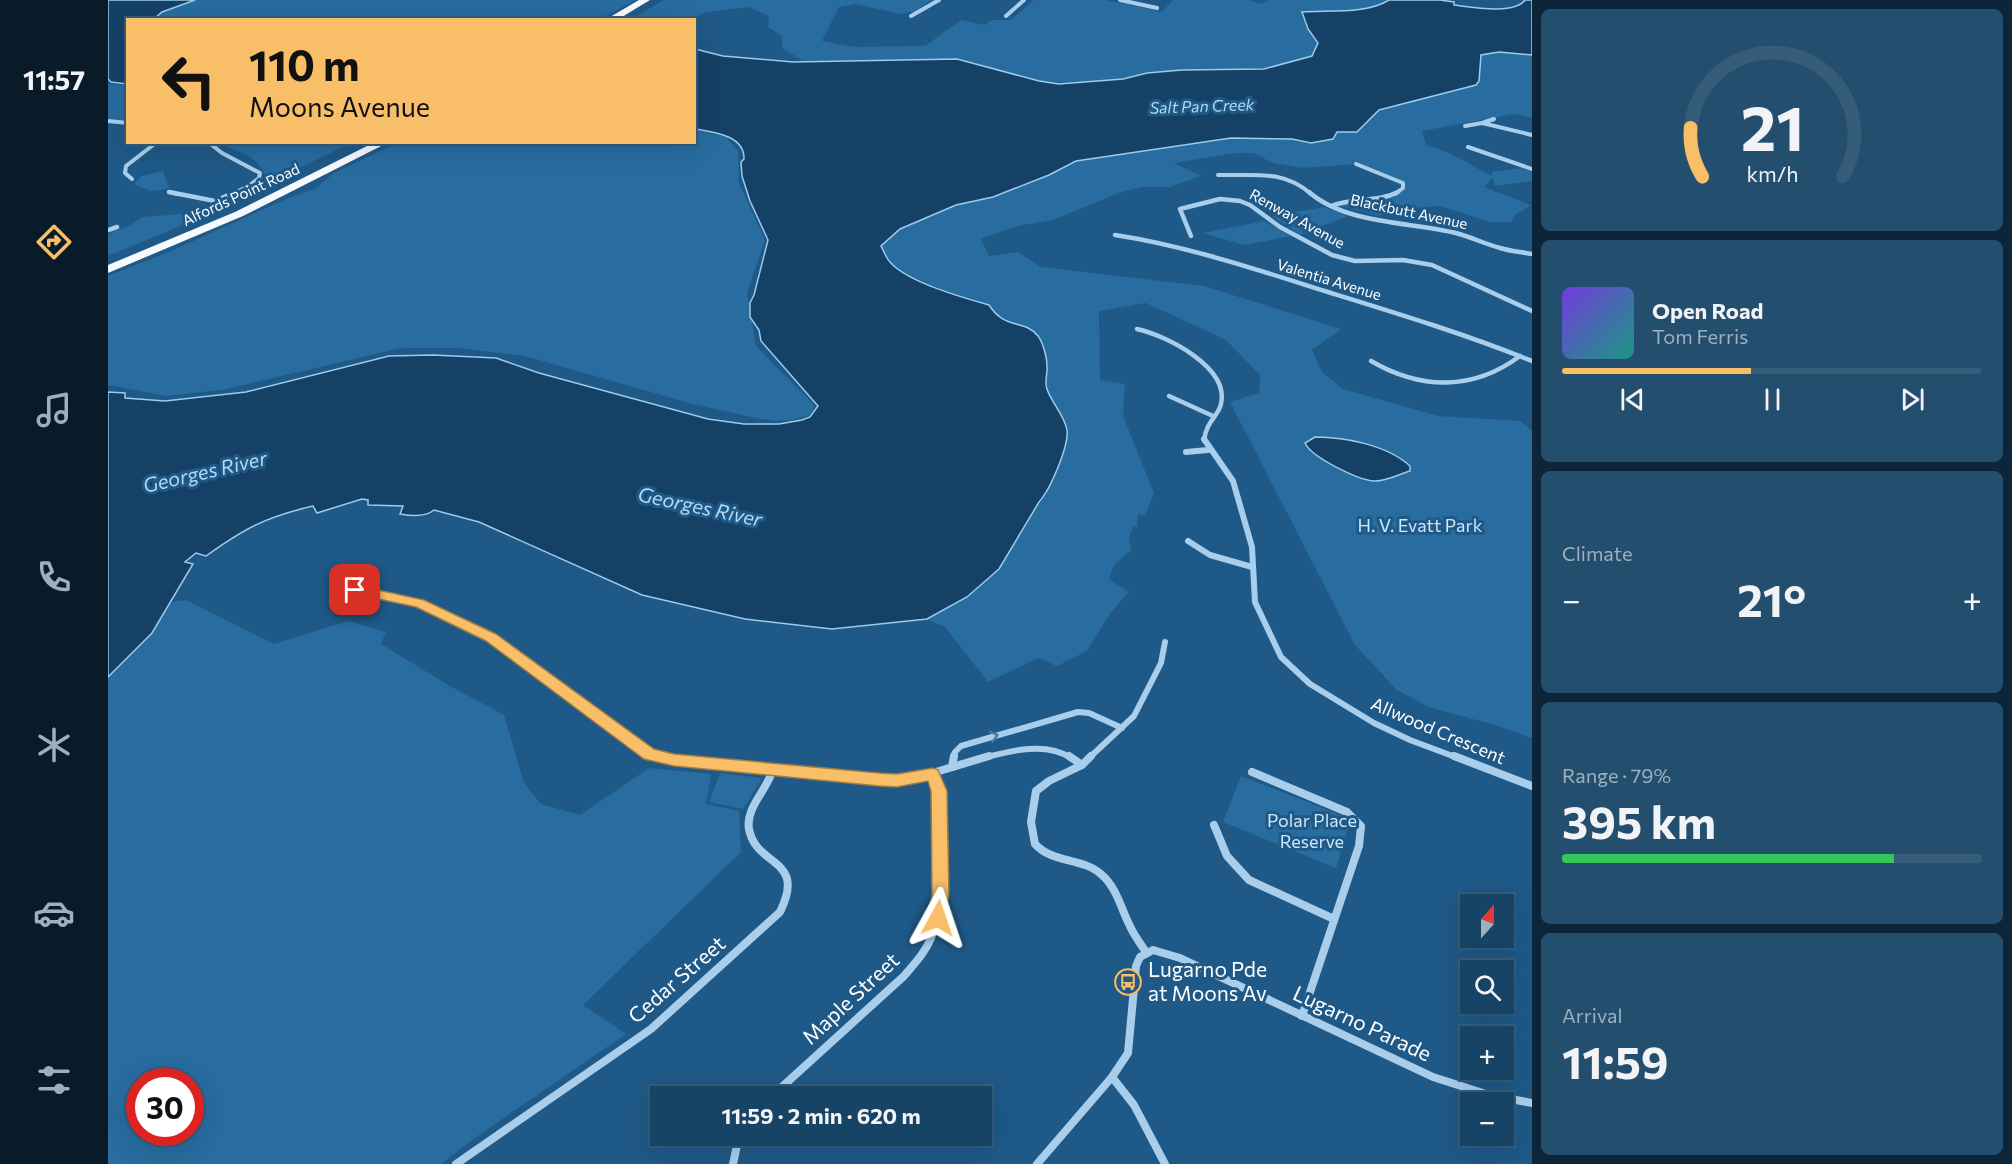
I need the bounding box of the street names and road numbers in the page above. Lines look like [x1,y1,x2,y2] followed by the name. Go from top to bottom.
[179,159,302,229] street label: Alfords Point Road
[1247,185,1348,252] street label: Renway Avenue
[1349,190,1470,232] street label: Blackbutt Avenue
[1275,255,1384,304] street label: Valentia Avenue
[1368,692,1509,768] street label: Allwood Crescent
[622,930,730,1028] street label: Cedar Street
[796,947,904,1049] street label: Maple Street
[1290,980,1436,1066] street label: Lugarno Parade

